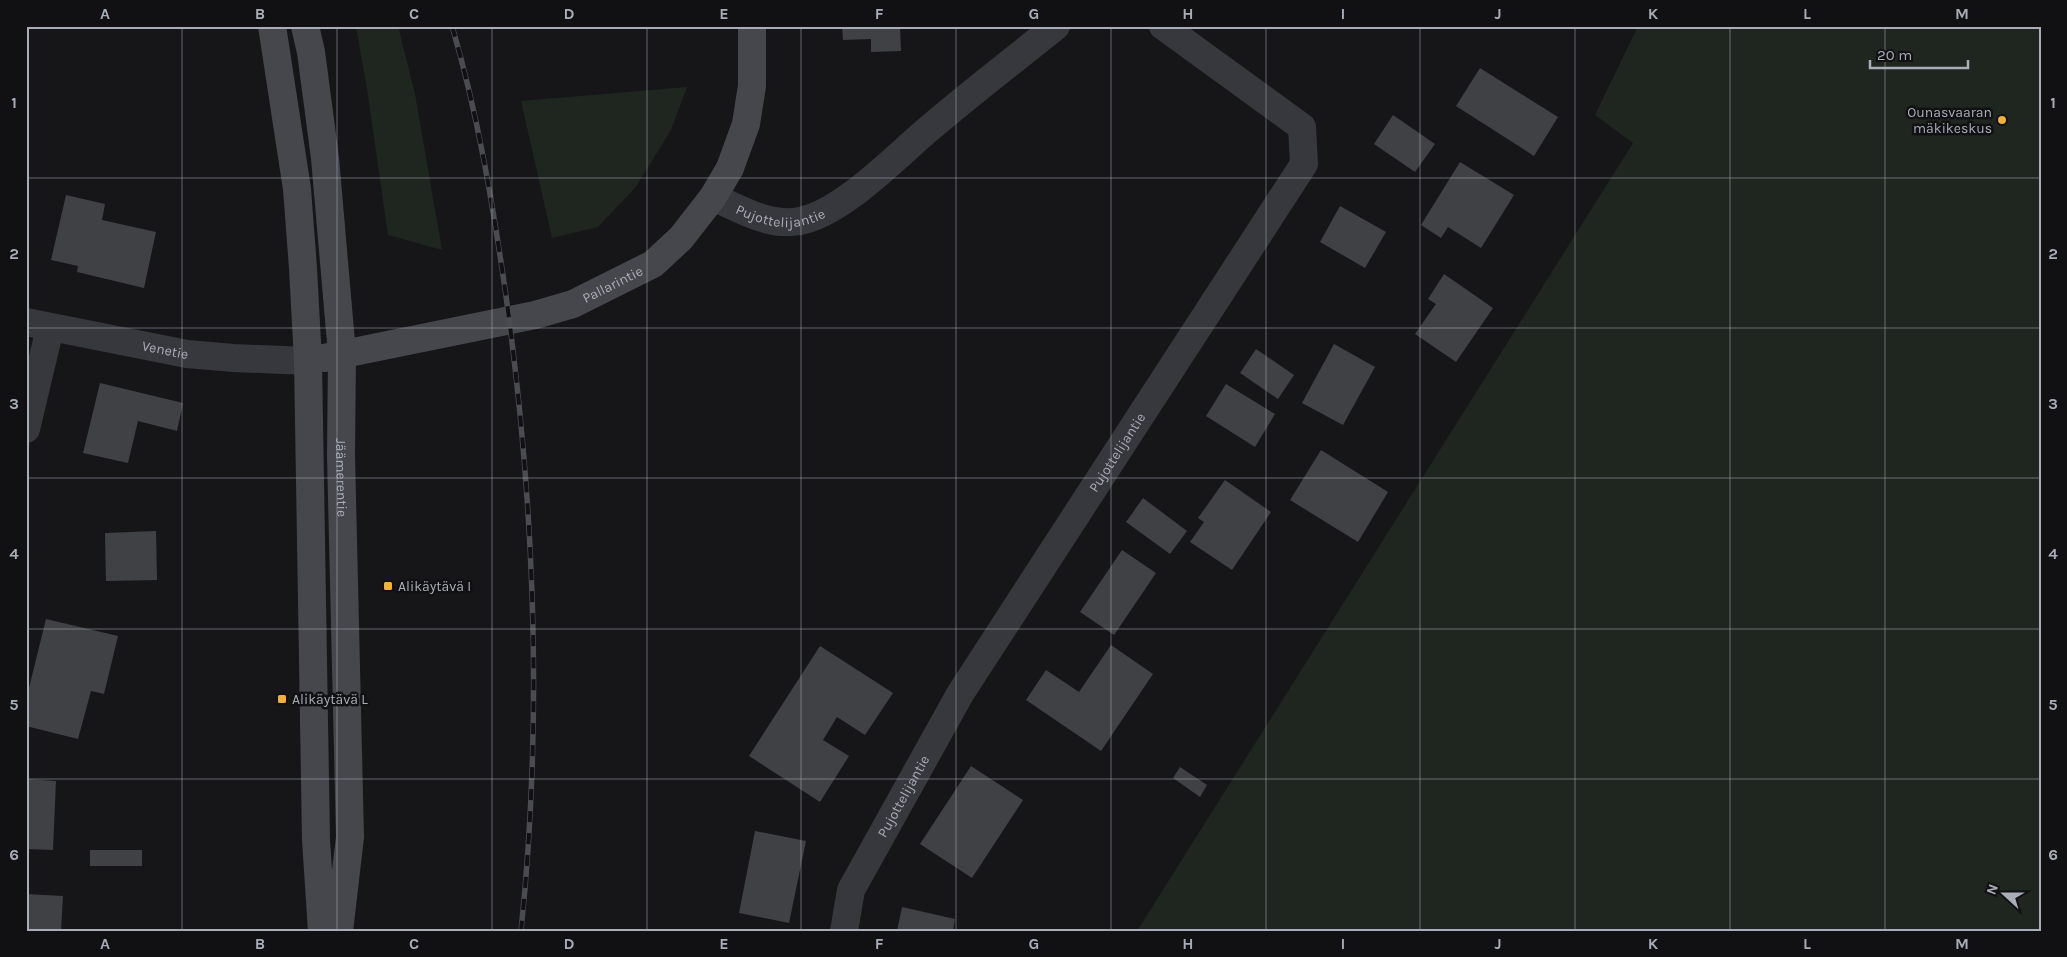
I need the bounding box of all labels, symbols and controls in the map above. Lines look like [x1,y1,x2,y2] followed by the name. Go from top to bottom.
[100,4,110,23] text: A
[255,4,265,23] text: B
[409,4,419,23] text: C
[564,4,575,23] text: D
[719,4,729,23] text: E
[875,4,884,23] text: F
[1029,4,1039,23] text: G
[1182,4,1194,23] text: H
[1341,4,1345,23] text: I
[1494,4,1502,23] text: J
[1648,4,1659,23] text: K
[1803,4,1811,23] text: L
[1955,4,1969,23] text: M
[1870,38,1967,70] scale bar
[1877,46,1912,64] text: 20 m
[11,93,17,112] text: 1
[2050,93,2056,112] text: 1
[1907,104,1992,137] place label: Ounasvaaran mäkikeskus
[1996,114,2008,126] marker: Ounasvaaran mäkikeskus
[733,200,828,231] street label: Pujottelijantie
[9,244,19,263] text: 2
[2048,244,2058,263] text: 2
[579,262,645,307] street label: Pallarintie
[141,337,190,363] street label: Venetie
[9,394,19,413] text: 3
[2048,394,2058,413] text: 3
[1085,409,1149,495] street label: Pujottelijantie
[332,438,351,517] street label: Jäämerentie
[9,544,19,563] text: 4
[2048,544,2058,563] text: 4
[398,578,471,595] place label: Alikäytävä I
[382,580,394,592] marker: Alikäytävä I
[292,691,368,708] place label: Alikäytävä L
[276,693,288,705] marker: Alikäytävä L
[9,695,19,714] text: 5
[2048,695,2058,714] text: 5
[874,752,933,840] street label: Pujottelijantie
[9,845,19,864] text: 6
[2048,845,2058,864] text: 6
[1980,870,2030,920] north arrow
[1983,882,2002,897] text: N
[100,934,110,953] text: A
[255,934,265,953] text: B
[409,934,419,953] text: C
[564,934,575,953] text: D
[719,934,729,953] text: E
[875,934,884,953] text: F
[1029,934,1039,953] text: G
[1182,934,1194,953] text: H
[1341,934,1345,953] text: I
[1494,934,1502,953] text: J
[1648,934,1659,953] text: K
[1803,934,1811,953] text: L
[1955,934,1969,953] text: M

